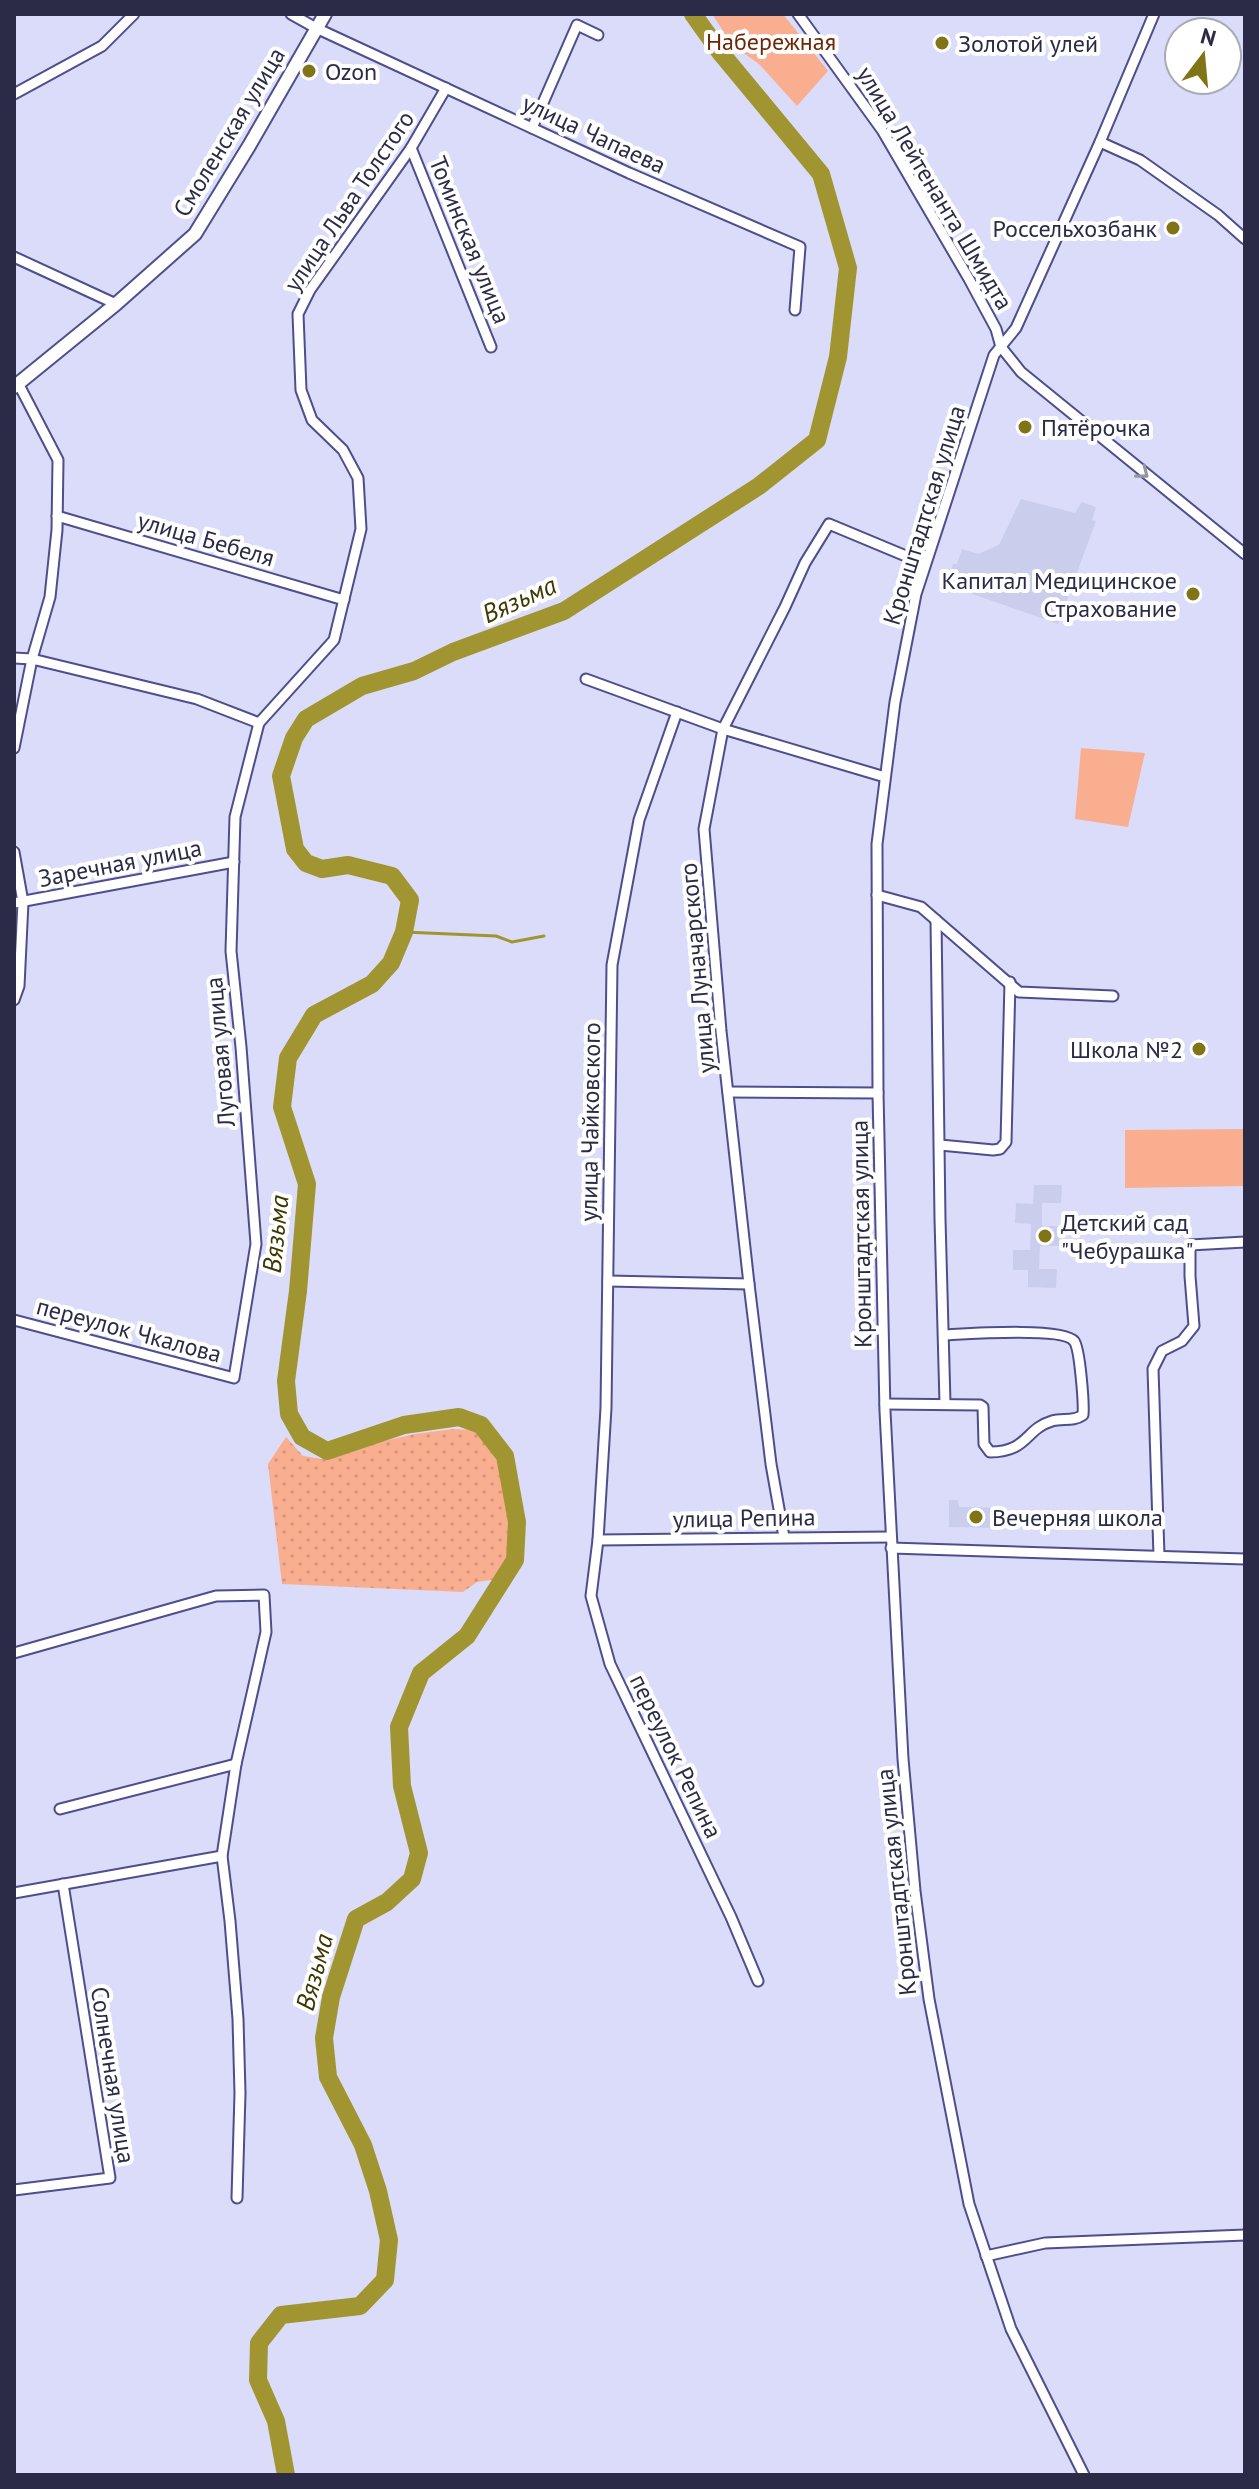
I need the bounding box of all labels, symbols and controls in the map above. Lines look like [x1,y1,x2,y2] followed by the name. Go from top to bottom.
[1163,16,1243,96] north arrow
[1198,21,1219,52] text: N
[706,26,836,57] park label: Набережная
[958,28,1098,59] place label: Золотой улей
[933,34,951,52] marker: Золотой улей
[166,42,292,222] street label: Смоленская улица
[325,56,377,87] place label: Ozon
[850,61,1020,315] street label: улица Лейтенанта Шмидта
[300,62,318,80] marker: Ozon
[517,87,671,181] street label: улица Чапаева
[277,105,421,297] street label: улица Льва Толстого
[422,152,518,328] street label: Томинская улица
[992,213,1158,244] place label: Россельхозбанк
[1164,219,1182,237] marker: Россельхозбанк
[876,402,972,628] street label: Кронштадтская улица
[1041,412,1151,443] place label: Пятёрочка
[1016,418,1034,436] marker: Пятёрочка
[1134,463,1148,478] one-way arrow
[134,505,278,573] street label: улица Бебеля
[942,565,1177,624] place label: Капитал Медицинское Страхование
[477,568,562,630] water label: Вязьма
[1184,585,1202,603] marker: Капитал Медицинское Страхование
[36,832,204,894] street label: Заречная улица
[672,861,722,1075] street label: улица Луначарского
[198,976,242,1129] street label: Луговая улица
[573,1022,607,1222] street label: улица Чайковского
[1070,1034,1183,1065] place label: Школа №2
[1190,1040,1208,1058] marker: Школа №2
[844,1120,878,1348] street label: Кронштадтская улица
[255,1193,296,1274] water label: Вязьма
[1061,1207,1193,1266] place label: Детский сад "Чебурашка"
[1036,1227,1054,1245] marker: Детский сад "Чебурашка"
[33,1290,225,1370] street label: переулок Чкалова
[672,1501,816,1535] street label: улица Репина
[992,1502,1163,1533] place label: Вечерняя школа
[967,1508,985,1526] marker: Вечерняя школа
[623,1669,729,1843] street label: переулок Репина
[869,1767,923,1997] street label: Кронштадтская улица
[288,1930,340,2014] water label: Вязьма
[84,1985,142,2165] street label: Солнечная улица

